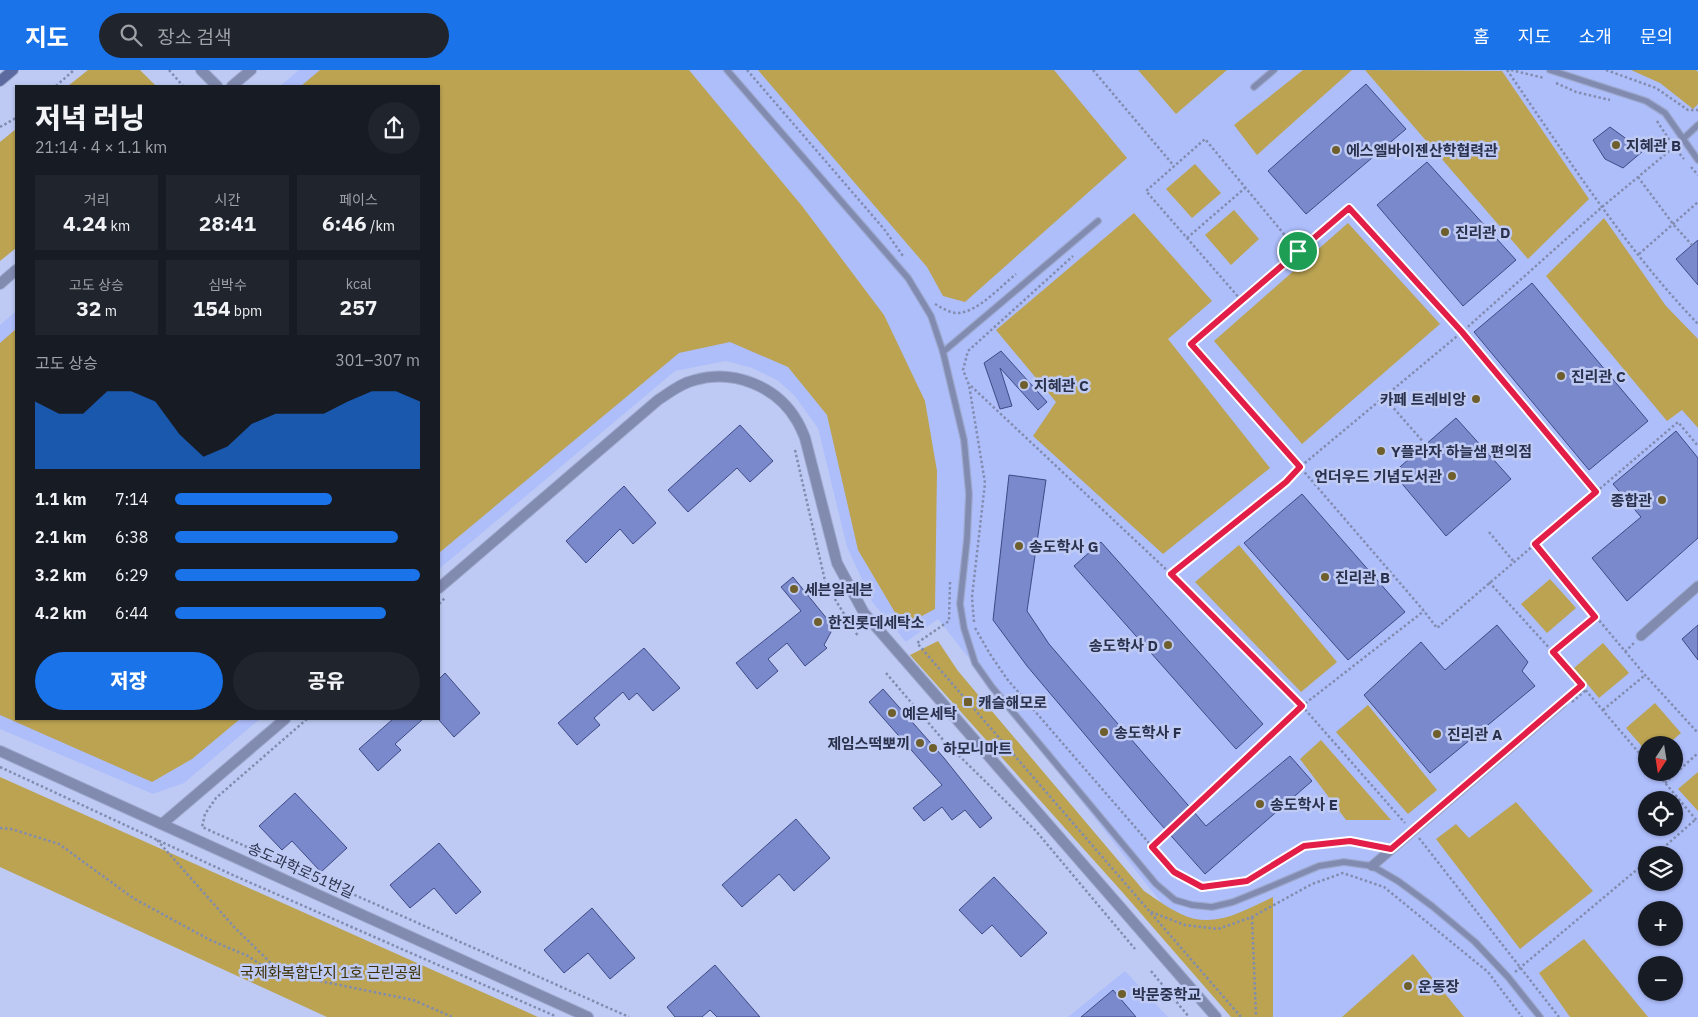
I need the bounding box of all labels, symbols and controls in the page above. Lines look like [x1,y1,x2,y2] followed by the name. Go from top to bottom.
[99,13,449,58] search box
[25,21,69,53] text: 지도
[117,21,145,49] icon: search
[157,25,232,49] text: 장소 검색
[1473,25,1490,48] text: 홈
[1518,25,1551,48] text: 지도
[1579,25,1612,48] text: 소개
[1640,25,1673,48] text: 문의
[35,99,145,136] text: 저녁 러닝
[368,102,420,154] button: share
[1626,136,1681,155] place label: 지혜관 B
[35,137,167,157] text: 21:14 · 4 × 1.1 km
[1610,139,1622,151] marker: 지혜관 B
[1346,141,1498,160] place label: 에스엘바이젠산학협력관
[1330,144,1342,156] marker: 에스엘바이젠산학협력관
[84,191,109,209] text: 거리
[215,191,240,209] text: 시간
[339,191,378,209] text: 페이스
[63,209,107,237] text: 4.24
[199,209,256,237] text: 28:41
[322,209,367,237] text: 6:46
[107,217,130,235] text: km
[367,217,395,235] text: /km
[1455,223,1510,242] place label: 진리관 D
[1439,226,1451,238] marker: 진리관 D
[1277,230,1319,272] pin
[1284,237,1312,265] icon: arrive
[346,275,371,293] text: kcal
[69,276,124,294] text: 고도 상승
[208,276,247,294] text: 심박수
[340,293,377,321] text: 257
[76,294,101,322] text: 32
[193,294,231,322] text: 154
[101,302,117,320] text: m
[231,302,262,320] text: bpm
[335,350,420,370] text: 301–307 m
[35,353,98,373] text: 고도 상승
[1571,367,1626,386] place label: 진리관 C
[1555,370,1567,382] marker: 진리관 C
[1034,376,1089,395] place label: 지혜관 C
[1018,379,1030,391] marker: 지혜관 C
[1380,390,1466,409] place label: 카페 트레비앙
[1470,393,1482,405] marker: 카페 트레비앙
[1391,442,1532,461] place label: Y플라자 하늘샘 편의점
[1375,445,1387,457] marker: Y플라자 하늘샘 편의점
[1314,467,1442,486] place label: 언더우드 기념도서관
[1446,470,1458,482] marker: 언더우드 기념도서관
[35,489,86,509] text: 1.1 km
[115,489,148,509] text: 7:14
[1611,491,1652,510] place label: 종합관
[1656,494,1668,506] marker: 종합관
[35,527,86,547] text: 2.1 km
[115,527,148,547] text: 6:38
[1029,537,1099,556] place label: 송도학사 G
[1013,540,1025,552] marker: 송도학사 G
[35,565,86,585] text: 3.2 km
[115,565,148,585] text: 6:29
[1335,568,1390,587] place label: 진리관 B
[1319,571,1331,583] marker: 진리관 B
[804,580,873,599] place label: 세븐일레븐
[788,583,800,595] marker: 세븐일레븐
[35,603,86,623] text: 4.2 km
[115,603,148,623] text: 6:44
[828,613,925,632] place label: 한진롯데세탁소
[812,616,824,628] marker: 한진롯데세탁소
[1089,636,1158,655] place label: 송도학사 D
[1162,639,1174,651] marker: 송도학사 D
[35,652,223,710] button: 저장
[233,652,420,710] button: 공유
[978,693,1047,712] place label: 캐슬해모로
[962,696,974,708] marker: 캐슬해모로
[902,704,957,723] place label: 예은세탁
[886,707,898,719] marker: 예은세탁
[1114,723,1182,742] place label: 송도학사 F
[1447,725,1502,744] place label: 진리관 A
[1098,726,1110,738] marker: 송도학사 F
[1431,728,1443,740] marker: 진리관 A
[827,734,910,753] place label: 제임스떡뽀끼
[1638,736,1682,781] north arrow
[1638,736,1683,1001] map controls
[914,737,926,749] marker: 제임스떡뽀끼
[943,739,1012,758] place label: 하모니마트
[927,742,939,754] marker: 하모니마트
[1638,791,1683,836] button: locate
[1270,795,1338,814] place label: 송도학사 E
[1254,798,1266,810] marker: 송도학사 E
[245,838,357,902] street label: 송도과학로51번길
[1638,846,1683,891] button: layers
[1638,901,1683,946] button: +
[1638,956,1683,1001] button: −
[240,963,422,982] park label: 국제화복합단지 1호 근린공원
[1418,977,1460,996] place label: 운동장
[1402,980,1414,992] marker: 운동장
[1132,985,1201,1004] place label: 박문중학교
[1116,988,1128,1000] marker: 박문중학교

